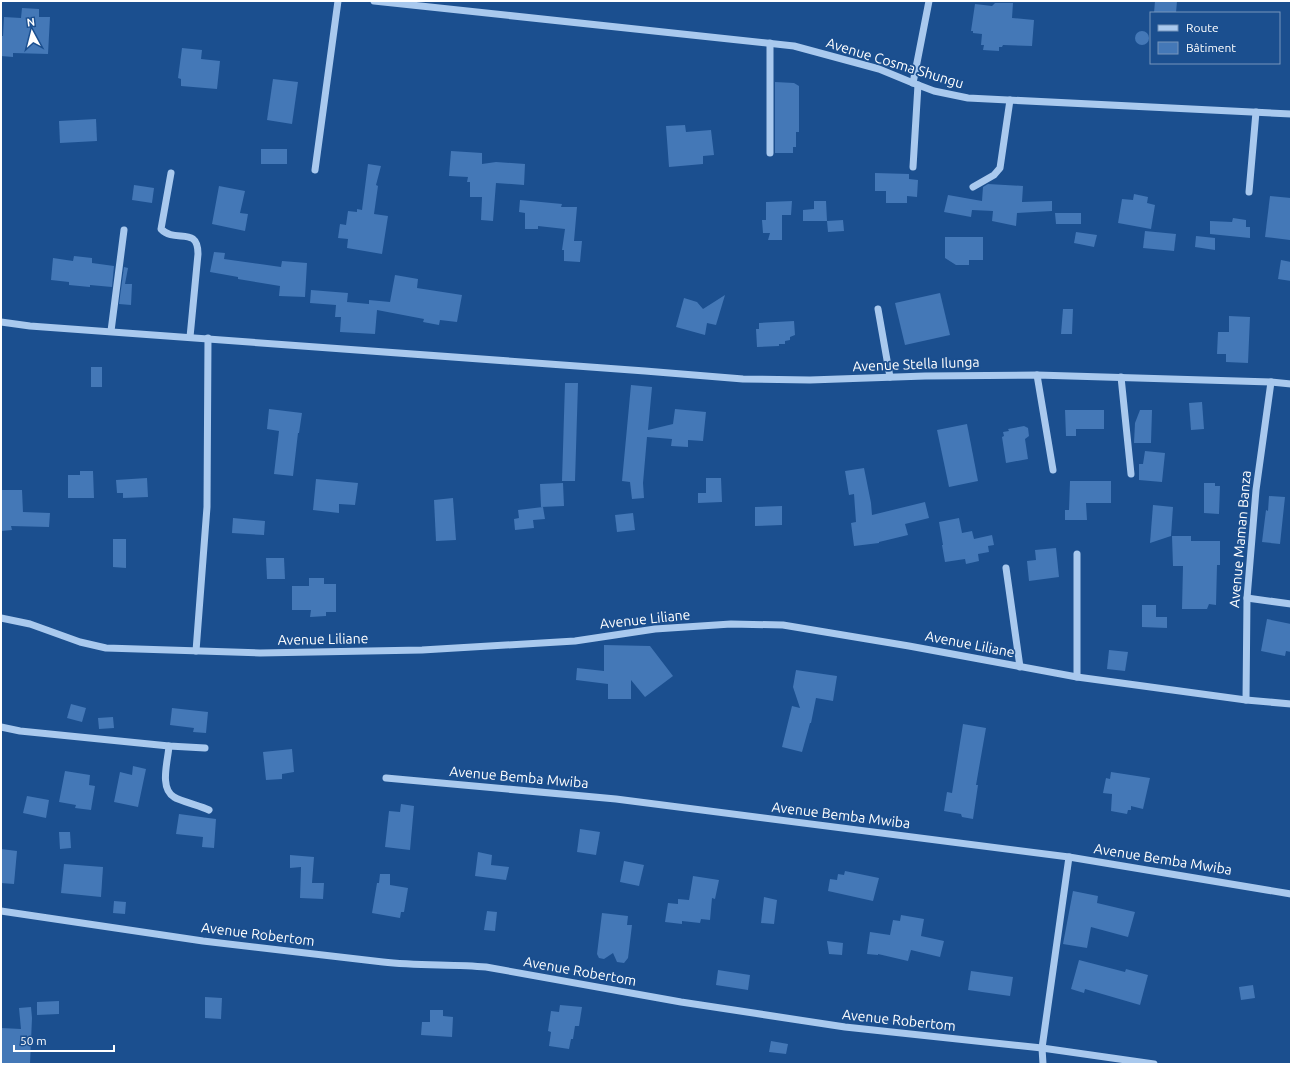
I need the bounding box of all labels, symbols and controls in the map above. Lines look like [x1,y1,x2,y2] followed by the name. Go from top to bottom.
[12,12,52,52] north arrow
[1150,12,1280,64] legend
[26,16,36,29] text: N
[1186,21,1219,34] text: Route
[824,34,966,92] street label: Avenue Cosma Shungu
[1186,41,1236,54] text: Bâtiment
[852,354,980,374] street label: Avenue Stella Ilunga
[1226,470,1254,608] street label: Avenue Maman Banza
[599,606,691,632] street label: Avenue Liliane
[924,627,1016,661] street label: Avenue Liliane
[277,630,369,648] street label: Avenue Liliane
[449,763,589,791] street label: Avenue Bemba Mwiba
[771,799,911,831] street label: Avenue Bemba Mwiba
[1093,840,1233,878] street label: Avenue Bemba Mwiba
[200,919,316,949] street label: Avenue Robertom
[522,953,638,989] street label: Avenue Robertom
[841,1006,957,1034] street label: Avenue Robertom
[14,1027,114,1053] scale bar
[20,1034,47,1047] text: 50 m

